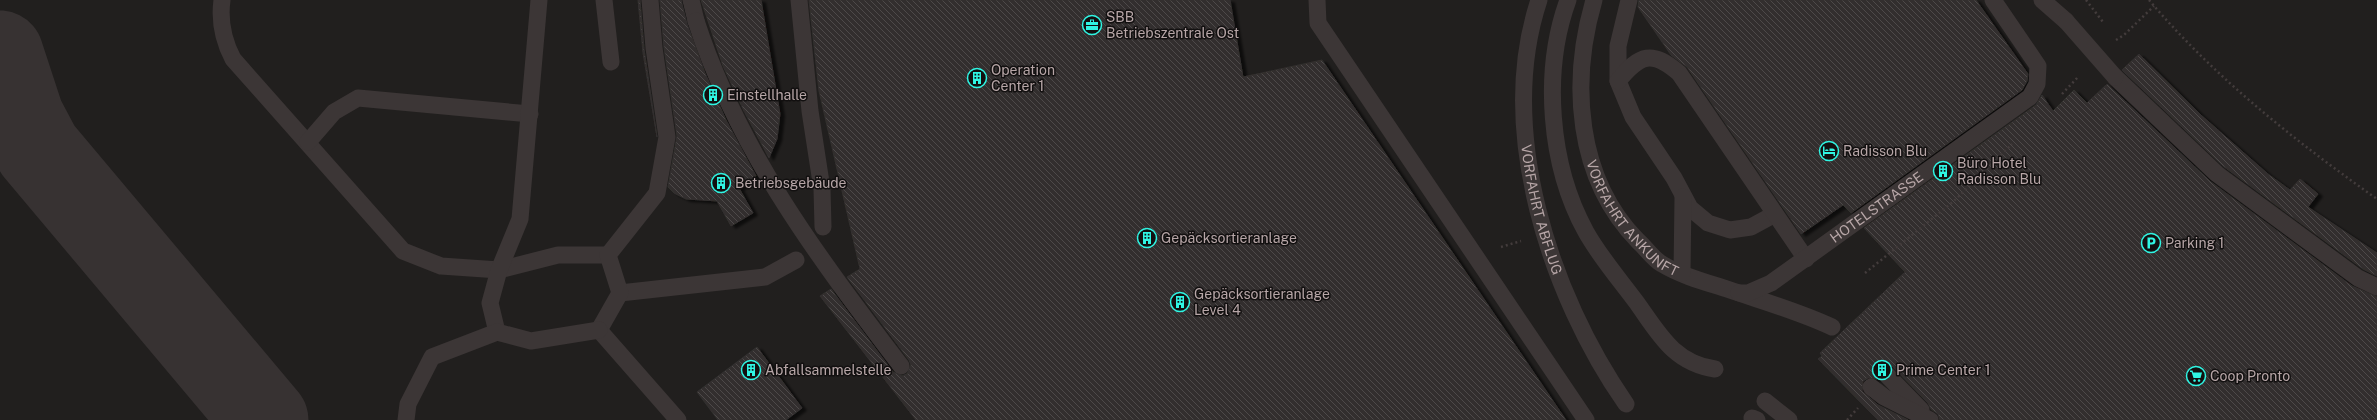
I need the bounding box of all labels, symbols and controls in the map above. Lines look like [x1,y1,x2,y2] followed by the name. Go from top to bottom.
[1106,9,1239,41] place label: SBB Betriebszentrale Ost
[1081,14,1103,36] office icon: SBB Betriebszentrale Ost
[991,62,1055,94] place label: Operation Center 1
[966,67,988,89] building icon: Operation Center 1
[702,84,724,106] building icon: Einstellhalle
[727,87,807,103] place label: Einstellhalle
[1818,140,1840,162] hotel icon: Radisson Blu
[1843,143,1927,159] place label: Radisson Blu
[1518,144,1565,277] street label: VORFAHRT ABFLUG
[1957,155,2041,187] place label: Büro Hotel Radisson Blu
[1583,158,1681,279] street label: VORFAHRT ANKUNFT
[1932,160,1954,182] building icon: Büro Hotel Radisson Blu
[1827,168,1926,246] street label: HOTELSTRASSE
[710,172,732,194] building icon: Betriebsgebäude
[735,175,847,191] place label: Betriebsgebäude
[1136,227,1158,249] building icon: Gepäcksortieranlage
[1161,230,1297,246] place label: Gepäcksortieranlage
[2140,232,2162,254] parking icon: Parking 1
[2165,235,2224,251] place label: Parking 1
[1194,286,1330,318] place label: Gepäcksortieranlage Level 4
[1169,291,1191,313] building icon: Gepäcksortieranlage Level 4
[740,359,762,381] building icon: Abfallsammelstelle
[1871,359,1893,381] building icon: Prime Center 1
[765,362,891,378] place label: Abfallsammelstelle
[1896,362,1990,378] place label: Prime Center 1
[2185,365,2207,387] supermarket icon: Coop Pronto
[2210,368,2290,384] place label: Coop Pronto

